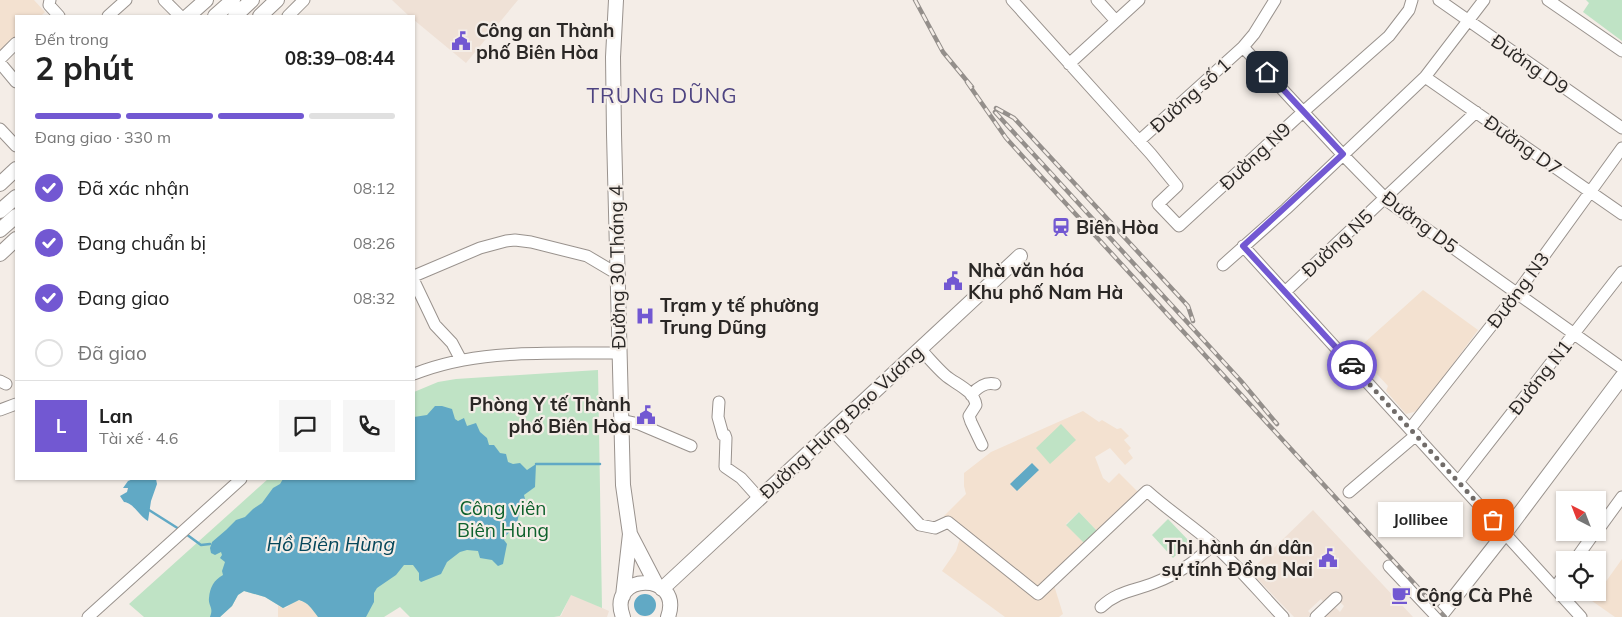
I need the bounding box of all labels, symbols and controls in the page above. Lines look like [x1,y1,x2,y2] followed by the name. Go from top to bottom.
[476,18,614,64] place label: Công an Thành phố Biên Hòa
[35,29,109,49] text: Đến trong
[1487,29,1573,99] street label: Đường D9
[450,30,472,52] public building icon: Công an Thành phố Biên Hòa
[285,46,395,70] text: 08:39–08:44
[35,48,133,88] text: 2 phút
[1246,51,1288,93] pin
[1145,53,1235,137] street label: Đường số 1
[1253,58,1281,86] icon: home
[586,82,738,108] district label: TRUNG DŨNG
[1480,110,1566,180] street label: Đường D7
[1214,117,1296,195] street label: Đường N9
[35,127,171,147] text: Đang giao · 330 m
[35,174,63,202] icon: check
[78,176,189,200] text: Đã xác nhận
[353,178,395,198] text: 08:12
[604,185,630,349] street label: Đường 30 Tháng 4
[1377,186,1463,258] street label: Đường D5
[1296,204,1378,282] street label: Đường N5
[1076,215,1159,239] place label: Biên Hòa
[1050,216,1072,238] station icon: Biên Hòa
[35,229,63,257] icon: check
[78,231,206,255] text: Đang chuẩn bị
[353,233,395,253] text: 08:26
[1482,247,1554,333] street label: Đường N3
[968,258,1123,304] place label: Nhà văn hóa Khu phố Nam Hà
[942,270,964,292] public building icon: Nhà văn hóa Khu phố Nam Hà
[35,284,63,312] icon: check
[78,286,169,310] text: Đang giao
[353,288,395,308] text: 08:32
[660,293,819,339] place label: Trạm y tế phường Trung Dũng
[634,305,656,327] hospital icon: Trạm y tế phường Trung Dũng
[1503,334,1577,420] street label: Đường N1
[754,340,928,504] street label: Đường Hưng Đạo Vương
[1327,340,1377,390] courier
[78,341,147,365] text: Đã giao
[1338,351,1366,379] icon: car
[469,392,631,438] place label: Phòng Y tế Thành phố Biên Hòa
[279,400,331,452] button: chat
[343,400,395,452] button: phone
[99,404,133,428] text: Lan
[635,404,657,426] public building icon: Phòng Y tế Thành phố Biên Hòa
[56,414,66,438] text: L
[99,428,178,448] text: Tài xế · 4.6
[1556,491,1606,541] north arrow
[1556,491,1606,601] map controls
[457,496,549,542] park label: Công viên Biên Hùng
[1472,499,1514,541] pin
[1378,502,1463,538] callout: Jollibee
[1479,506,1507,534] icon: bag
[1393,509,1448,529] text: Jollibee
[267,531,395,556] water label: Hồ Biên Hùng
[1161,535,1313,581] place label: Thi hành án dân sự tỉnh Đồng Nai
[1317,547,1339,569] public building icon: Thi hành án dân sự tỉnh Đồng Nai
[1556,551,1606,601] button: locate
[1416,583,1533,607] place label: Cộng Cà Phê
[1390,584,1412,606] cafe icon: Cộng Cà Phê

